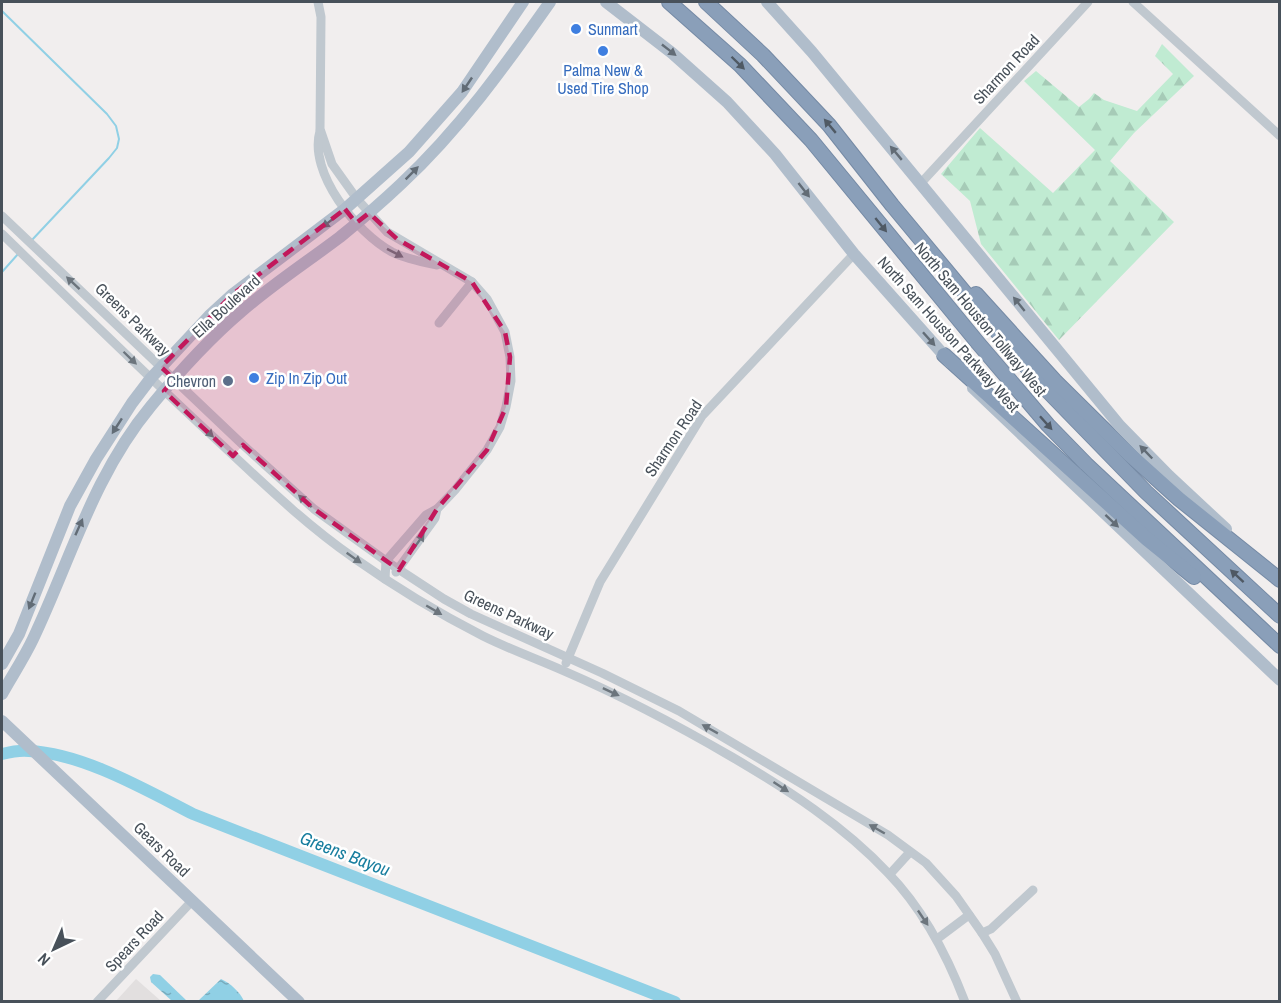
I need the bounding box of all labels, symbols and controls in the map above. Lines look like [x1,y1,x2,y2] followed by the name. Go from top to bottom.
[588,18,638,40] place label: Sunmart
[569,22,583,36] marker: Sunmart
[968,29,1044,109] street label: Sharmon Road
[596,44,610,58] marker: Palma New & Used Tire Shop
[661,44,676,56] one-way arrow
[730,56,745,70] one-way arrow
[557,59,649,99] place label: Palma New & Used Tire Shop
[461,77,472,93] one-way arrow
[823,118,836,134] one-way arrow
[890,146,903,161] one-way arrow
[404,167,418,181] one-way arrow
[797,182,810,198] one-way arrow
[321,216,337,228] one-way arrow
[874,217,887,233] one-way arrow
[910,237,1052,401] street label: North Sam Houston Tollway West
[387,248,404,257] one-way arrow
[873,251,1025,417] street label: North Sam Houston Parkway West
[187,270,265,342] street label: Ella Boulevard
[66,277,81,290] one-way arrow
[90,277,176,361] street label: Greens Parkway
[1013,297,1026,312] one-way arrow
[923,331,936,347] one-way arrow
[122,350,136,364] one-way arrow
[266,367,347,389] place label: Zip In Zip Out
[166,370,216,392] place label: Chevron
[247,371,261,385] marker: Zip In Zip Out
[221,374,235,388] marker: Chevron
[639,395,707,481] street label: Sharmon Road
[1039,415,1053,430] one-way arrow
[112,418,123,434] one-way arrow
[199,424,214,437] one-way arrow
[1139,446,1153,460] one-way arrow
[298,494,313,508] one-way arrow
[1104,514,1118,528] one-way arrow
[75,519,84,536] one-way arrow
[413,533,425,549] one-way arrow
[346,552,362,564] one-way arrow
[1230,570,1244,584] one-way arrow
[460,584,558,645] street label: Greens Parkway
[27,592,36,610] one-way arrow
[426,605,443,615] one-way arrow
[602,688,619,697] one-way arrow
[702,723,718,734] one-way arrow
[773,781,789,792] one-way arrow
[129,817,195,881] street label: Gears Road
[869,824,886,834] one-way arrow
[297,825,394,882] water label: Greens Bayou
[100,905,168,977] street label: Spears Road
[917,910,928,926] one-way arrow
[24,919,84,979] north arrow
[33,949,55,971] text: N

